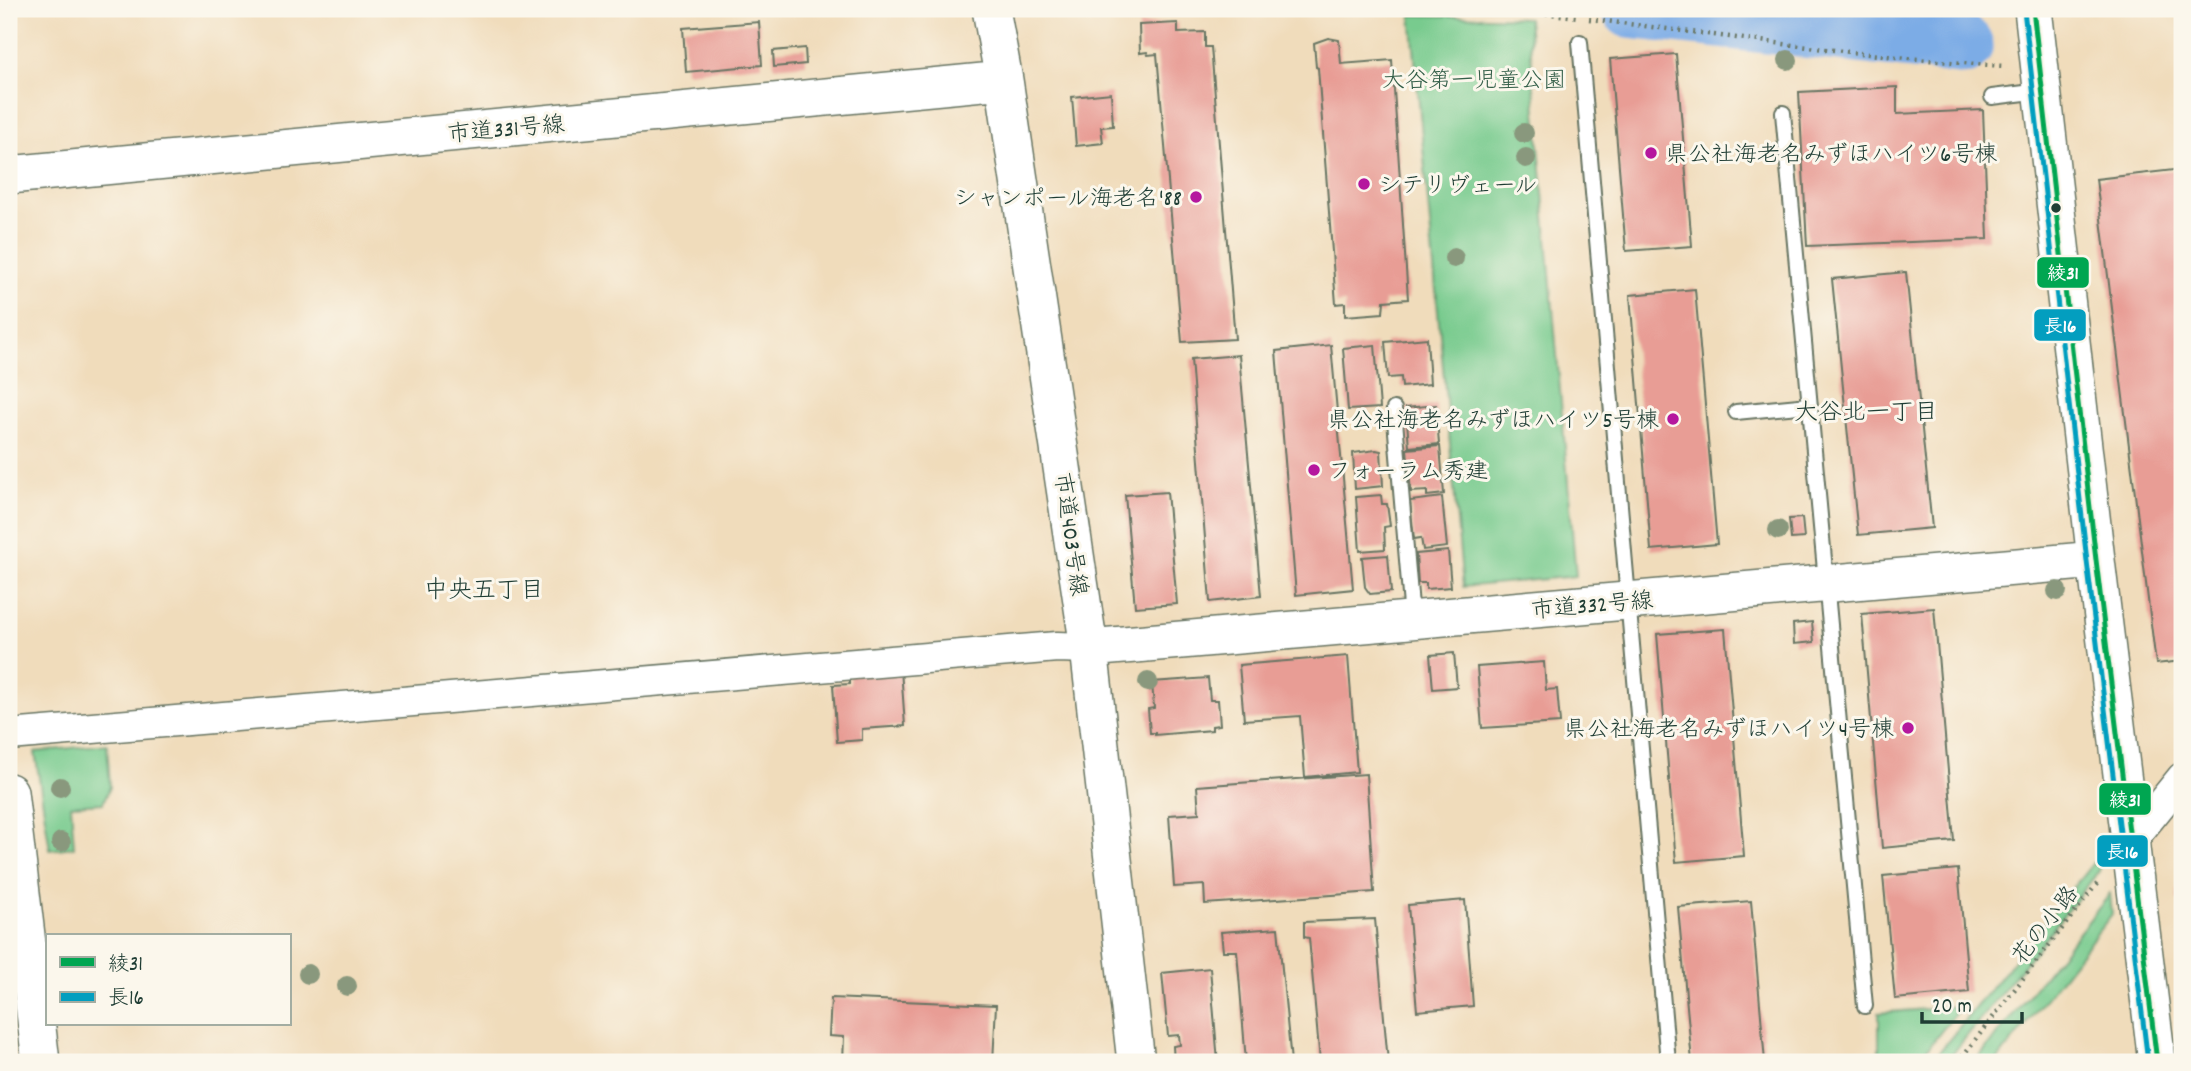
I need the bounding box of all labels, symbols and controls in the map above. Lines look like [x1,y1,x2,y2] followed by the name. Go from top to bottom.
[1382,66,1566,99] park label: 大谷第一児童公園
[446,110,566,153] street label: 市道331号線
[1665,140,1997,173] place label: 県公社海老名みずほハイツ6号棟
[1643,145,1659,161] marker: 県公社海老名みずほハイツ6号棟
[1378,171,1538,204] place label: シテリヴェール
[1356,176,1372,192] marker: シテリヴェール
[953,184,1182,217] place label: シャンポール海老名'88
[1188,189,1204,205] marker: シャンポール海老名'88
[2049,201,2063,215] unlabelled marker
[2036,256,2090,289] line badge: 綾31
[2047,262,2079,289] text: 綾31
[2033,308,2087,342] line badge: 長16
[2044,315,2076,342] text: 長16
[1794,397,1938,431] district label: 大谷北一丁目
[1327,406,1659,439] place label: 県公社海老名みずほハイツ5号棟
[1665,411,1681,427] marker: 県公社海老名みずほハイツ5号棟
[1328,457,1489,490] place label: フォーラム秀建
[1306,462,1322,478] marker: フォーラム秀建
[1044,471,1094,598] street label: 市道403号線
[424,575,544,609] district label: 中央五丁目
[1530,586,1655,629] street label: 市道332号線
[1563,715,1894,748] place label: 県公社海老名みずほハイツ4号棟
[1900,720,1916,736] marker: 県公社海老名みずほハイツ4号棟
[2098,782,2152,816] line badge: 綾31
[2109,789,2141,816] text: 綾31
[2096,834,2149,868] line badge: 長16
[2106,841,2138,868] text: 長16
[2005,880,2088,973] street label: 花の小路
[46,934,290,1026] legend
[108,951,143,981] text: 綾31
[1922,980,2021,1024] scale bar
[108,985,144,1015] text: 長16
[1932,993,1972,1023] text: 20 m

